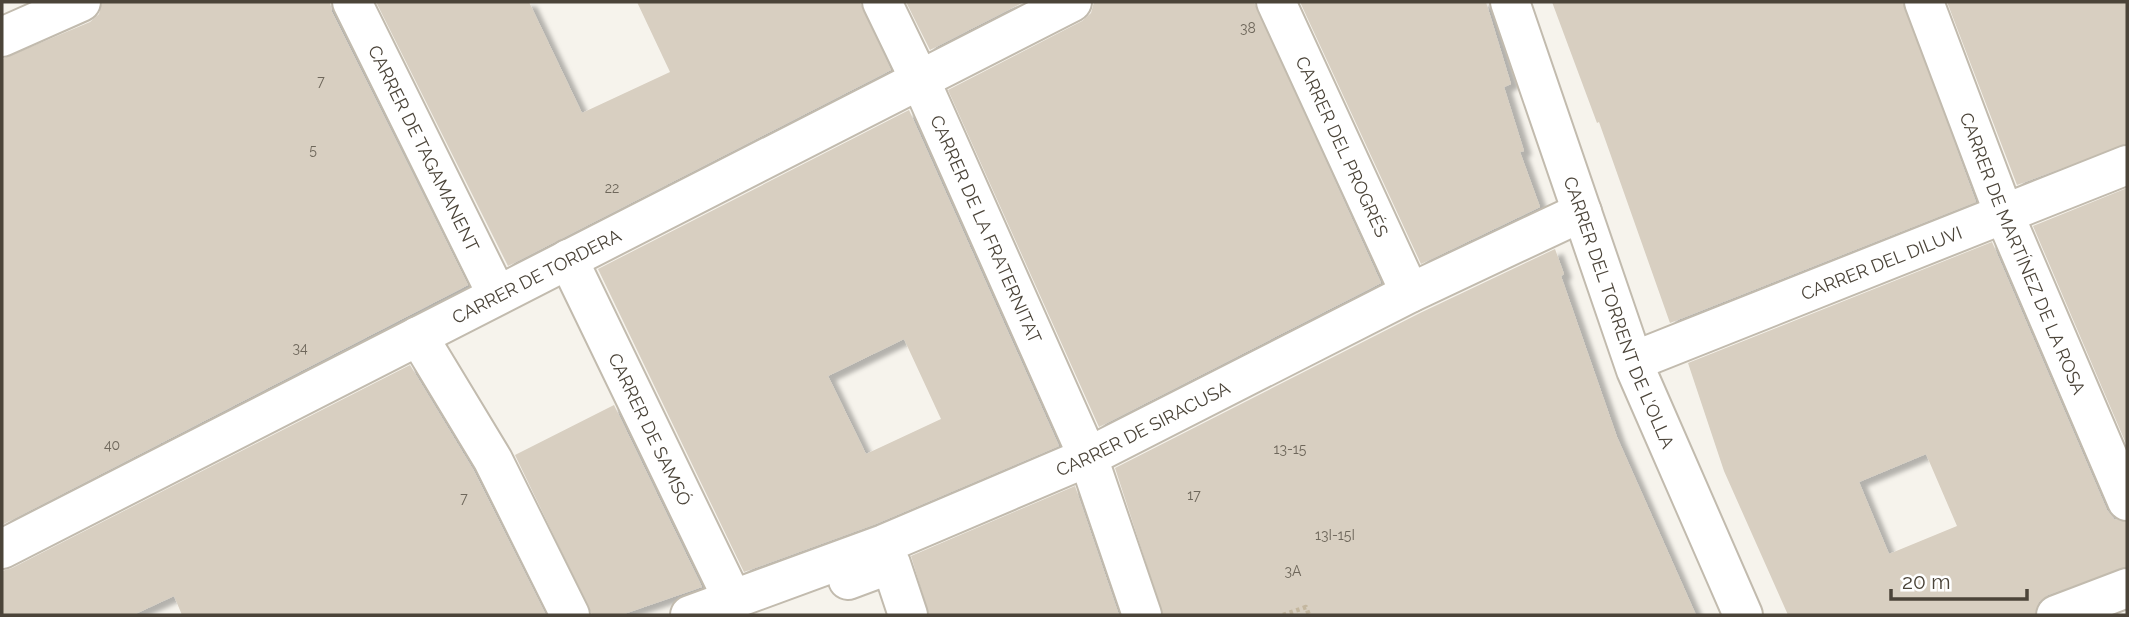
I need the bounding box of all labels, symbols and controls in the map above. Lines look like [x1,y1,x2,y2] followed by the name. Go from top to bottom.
[1240,20,1256,36] house number: 38
[364,42,484,255] street label: CARRER DE TAGAMANENT
[1292,53,1393,240] street label: CARRER DEL PROGRÉS
[317,73,325,89] house number: 7
[1956,109,2090,397] street label: CARRER DE MARTÍNEZ DE LA ROSA
[927,112,1046,346] street label: CARRER DE LA FRATERNITAT
[309,142,317,158] house number: 5
[1560,174,1679,451] street label: CARRER DEL TORRENT DE L'OLLA
[605,180,619,196] house number: 22
[1798,221,1965,304] street label: CARRER DEL DILUVI
[448,224,624,328] street label: CARRER DE TORDERA
[292,340,308,356] house number: 34
[605,349,697,509] street label: CARRER DE SAMSÓ
[1053,376,1233,480] street label: CARRER DE SIRACUSA
[104,437,120,453] house number: 40
[1274,441,1307,457] house number: 13-15
[1187,487,1201,503] house number: 17
[460,490,468,506] house number: 7
[1315,527,1355,543] house number: 13I-15I
[1891,558,2028,602] scale bar
[1285,563,1302,579] house number: 3A
[1902,569,1950,594] text: 20 m

